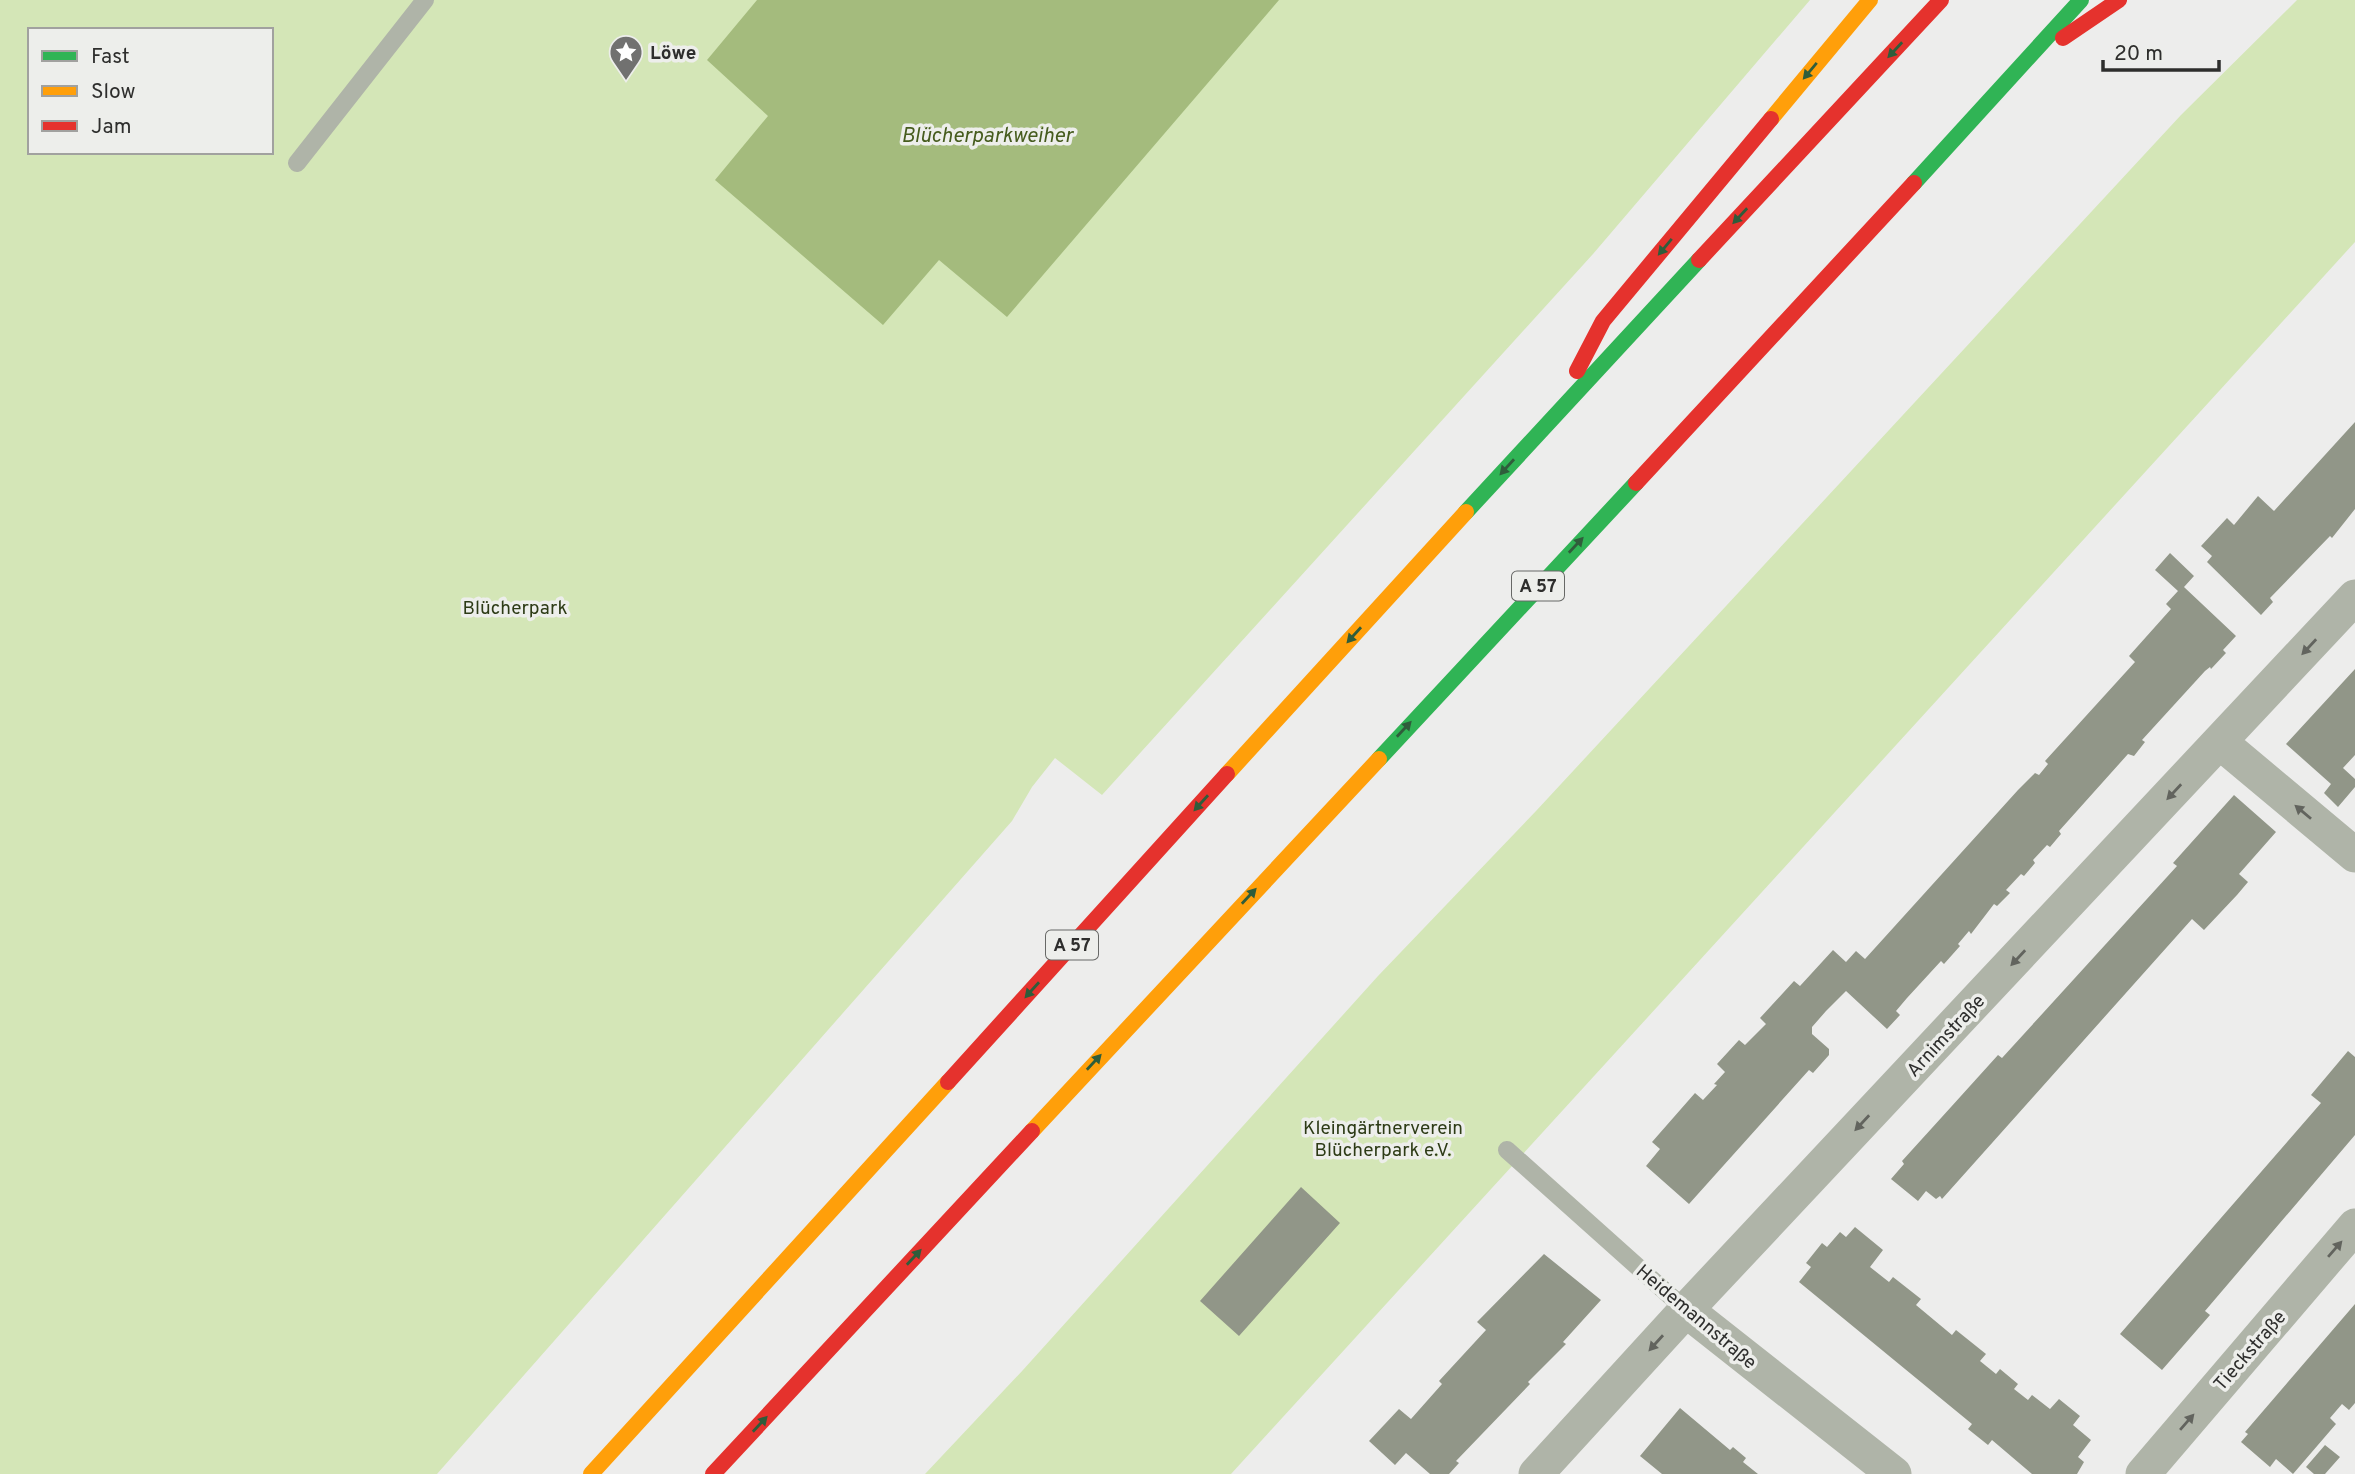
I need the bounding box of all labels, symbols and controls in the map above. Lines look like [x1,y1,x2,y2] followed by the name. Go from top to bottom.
[28,28,273,154] legend
[2103,28,2218,72] scale bar
[607,33,645,82] place icon: Löwe
[1887,41,1903,58] one-way arrow
[2114,41,2163,68] text: 20 m
[650,42,696,66] place label: Löwe
[91,44,130,71] text: Fast
[1803,62,1818,80] one-way arrow
[91,79,136,106] text: Slow
[91,114,132,141] text: Jam
[901,123,1075,150] water label: Blücherparkweiher
[1732,207,1748,224] one-way arrow
[1658,238,1673,255] one-way arrow
[1500,458,1515,475] one-way arrow
[1568,537,1584,554] one-way arrow
[1512,572,1564,600] road number: A 57
[463,597,567,621] park label: Blücherpark
[1346,626,1362,644] one-way arrow
[2301,638,2317,656] one-way arrow
[1396,721,1412,738] one-way arrow
[2166,783,2182,800] one-way arrow
[1193,794,1209,812] one-way arrow
[2294,804,2312,819] one-way arrow
[1241,888,1257,905] one-way arrow
[1046,930,1098,960] road number: A 57
[2010,949,2026,966] one-way arrow
[1024,981,1040,998] one-way arrow
[1902,990,1991,1083] street label: Arnimstraße
[1086,1053,1102,1071] one-way arrow
[1854,1114,1870,1131] one-way arrow
[1303,1117,1463,1163] park label: Kleingärtnerverein Blücherpark e.V.
[2327,1241,2342,1258] one-way arrow
[906,1248,922,1266] one-way arrow
[1630,1260,1761,1375] street label: Heidemannstraße
[2209,1306,2292,1396] street label: Tieckstraße
[1648,1334,1664,1351] one-way arrow
[2179,1413,2195,1431] one-way arrow
[751,1416,767,1433] one-way arrow

